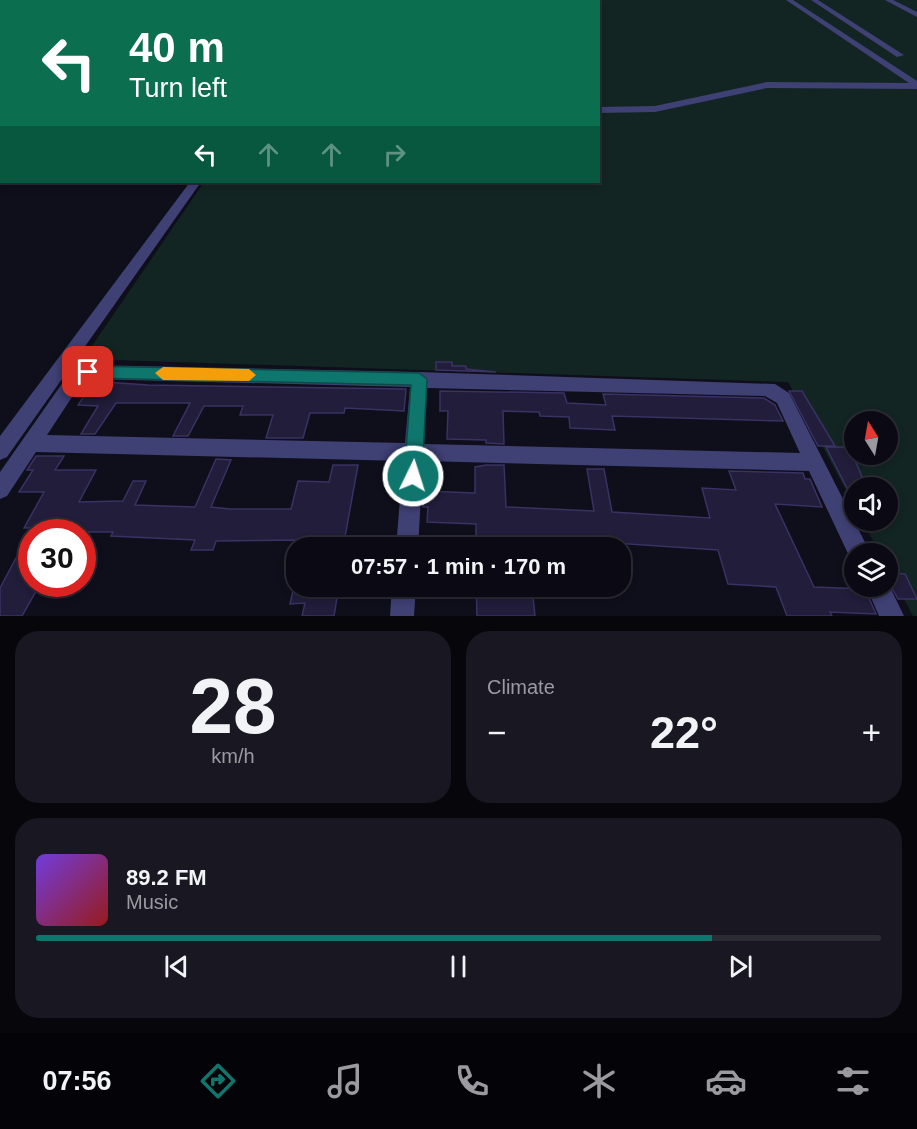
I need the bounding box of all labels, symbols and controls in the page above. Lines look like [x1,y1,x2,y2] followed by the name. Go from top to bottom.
[30,24,108,102] icon: left
[129,24,225,71] text: 40 m
[129,73,227,103] text: Turn left
[189,138,222,171] icon: left
[252,138,285,171] icon: ahead
[315,138,348,171] icon: ahead
[378,138,411,171] icon: right
[62,346,113,397] pin
[71,355,104,388] icon: arrive
[844,411,898,465] north arrow
[844,411,898,597] map controls
[381,444,445,508] position arrow
[844,477,898,531] button: sound
[18,519,96,597] speed limit sign: 30
[844,543,898,597] button: layers
[351,554,566,579] text: 07:57 · 1 min · 170 m
[190,662,276,750] text: 28
[487,676,555,698] text: Climate
[650,707,718,758] text: 22°
[487,714,506,751] text: −
[862,714,881,751] text: +
[211,745,255,767] text: km/h
[126,865,207,890] text: 89.2 FM
[126,891,178,913] text: Music
[160,950,193,983] icon: previous
[442,950,475,983] icon: pause
[724,950,757,983] icon: next
[197,1060,239,1102] icon: directions
[324,1060,366,1102] icon: music
[451,1060,493,1102] icon: phone
[578,1060,620,1102] icon: climate
[705,1060,747,1102] icon: car
[832,1060,874,1102] icon: filters
[43,1066,112,1096] text: 07:56

